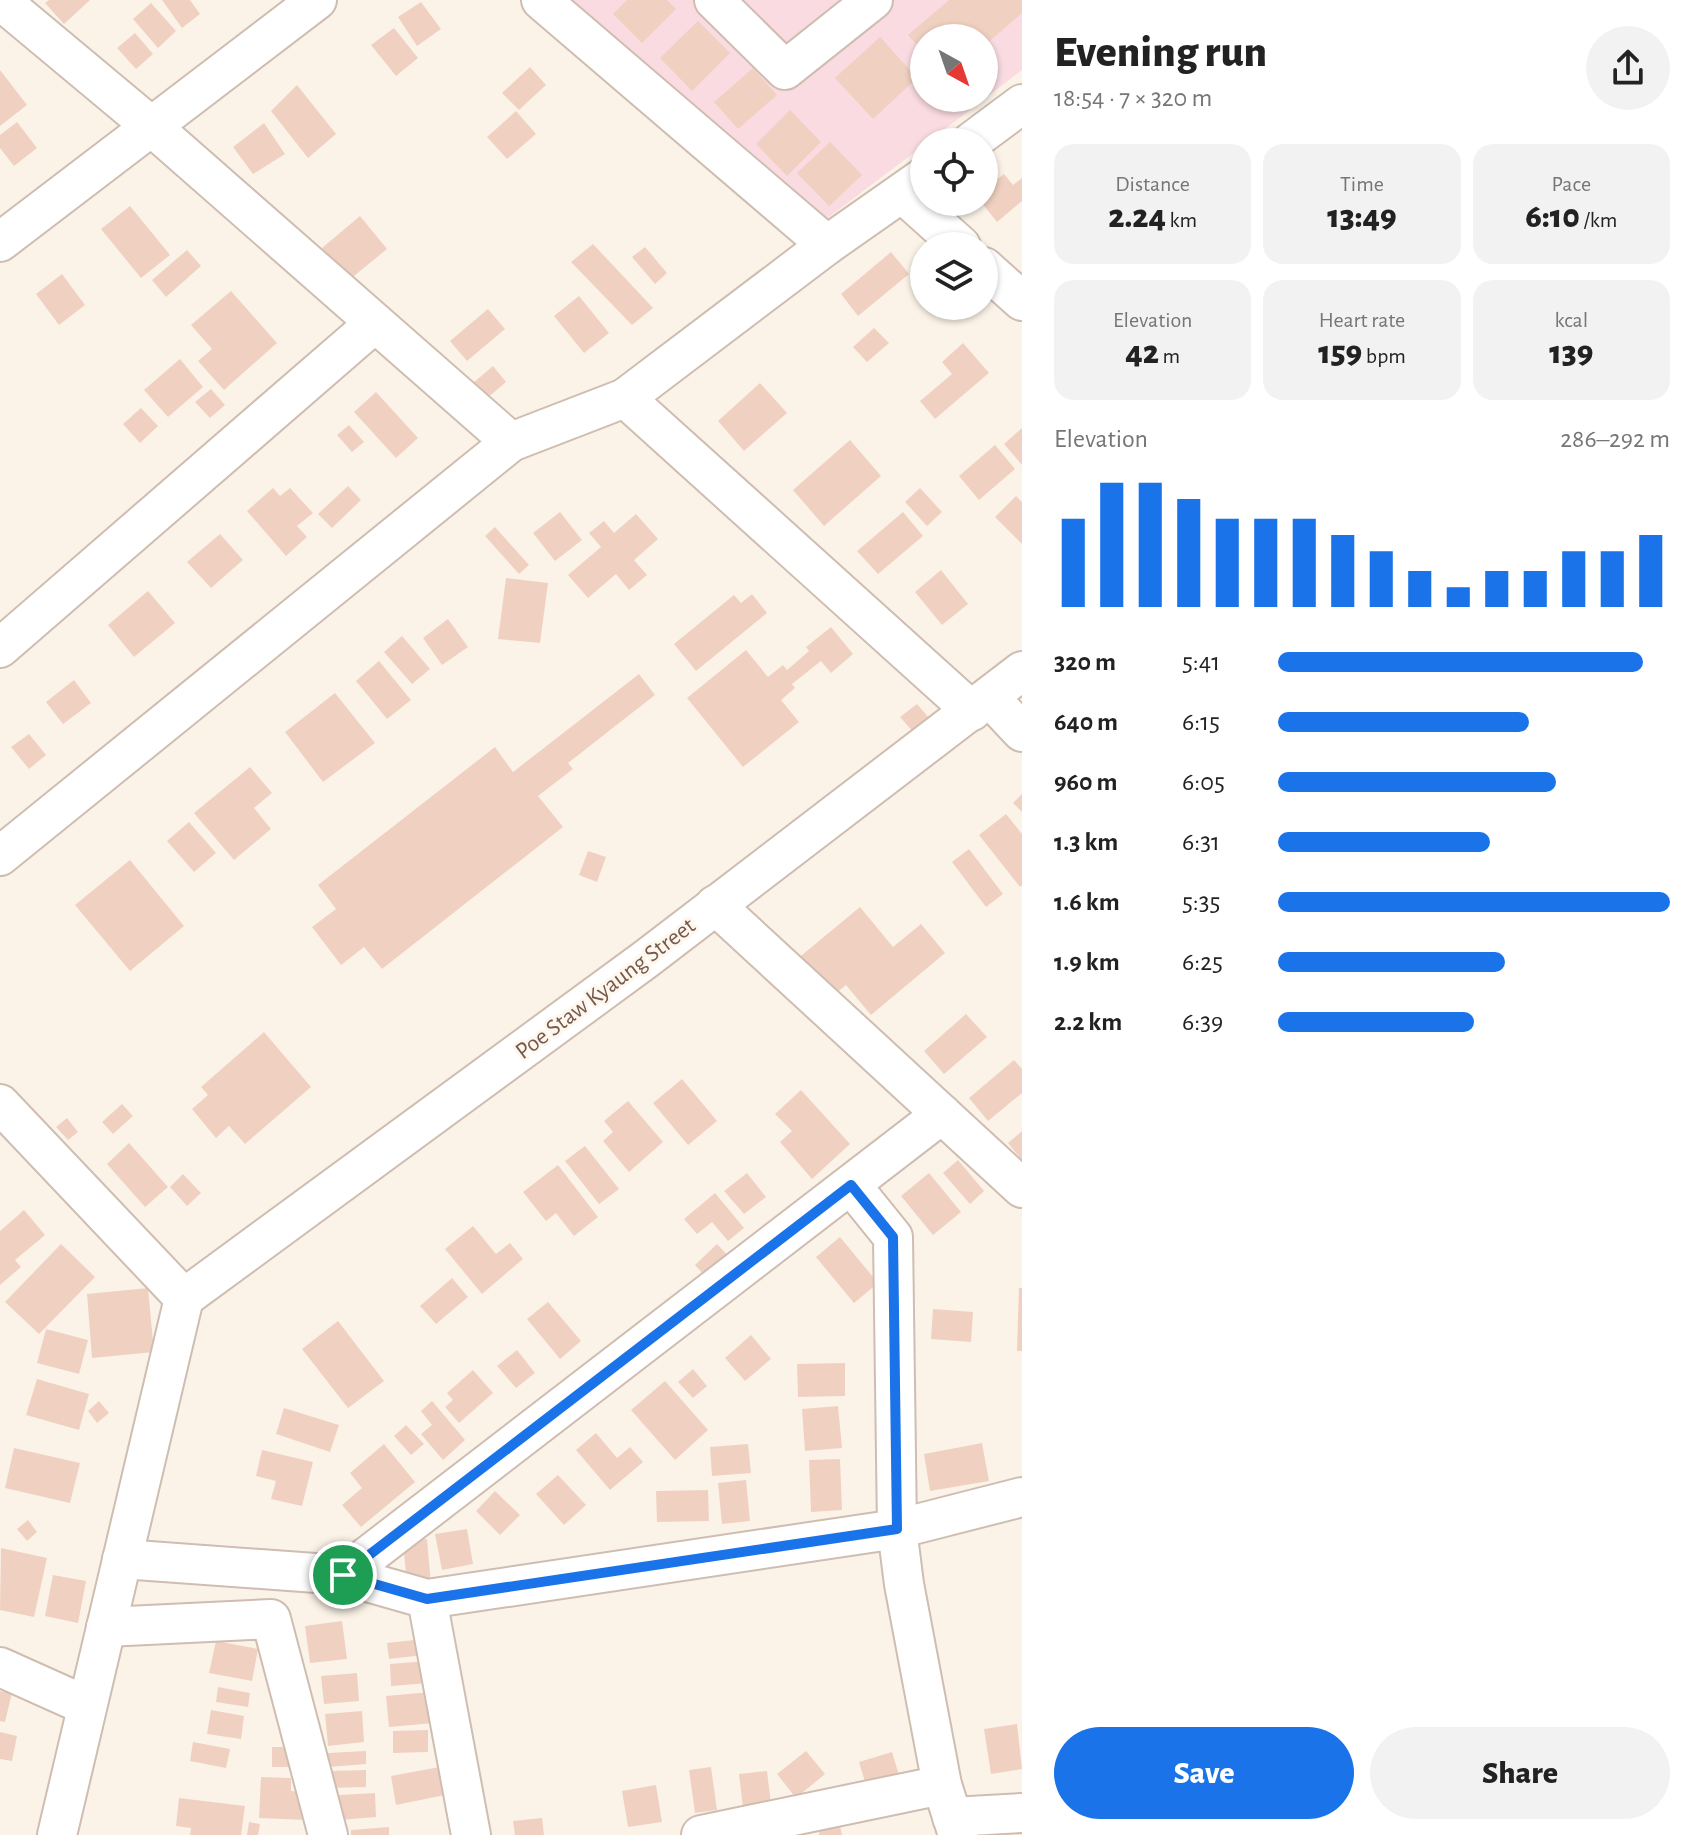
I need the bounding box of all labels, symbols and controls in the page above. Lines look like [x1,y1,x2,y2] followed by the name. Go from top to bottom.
[910,24,998,112] north arrow
[910,24,998,320] map controls
[1586,26,1670,110] button: share
[1054,31,1267,75] text: Evening run
[1054,85,1212,111] text: 18:54 · 7 × 320 m
[910,128,998,216] button: locate
[1115,173,1190,195] text: Distance
[1340,173,1384,195] text: Time
[1552,173,1591,195] text: Pace
[1108,200,1166,234] text: 2.24
[1327,200,1397,234] text: 13:49
[1525,200,1580,234] text: 6:10
[1166,209,1197,231] text: km
[1580,209,1617,231] text: /km
[910,232,998,320] button: layers
[1113,309,1192,331] text: Elevation
[1319,309,1405,331] text: Heart rate
[1555,309,1588,331] text: kcal
[1125,336,1159,370] text: 42
[1318,336,1362,370] text: 159
[1549,336,1593,370] text: 139
[1159,345,1180,367] text: m
[1362,345,1406,367] text: bpm
[1054,426,1148,452] text: Elevation
[1560,426,1670,452] text: 286–292 m
[1054,649,1116,675] text: 320 m
[1182,649,1220,675] text: 5:41
[1054,709,1118,735] text: 640 m
[1182,709,1220,735] text: 6:15
[1054,769,1118,795] text: 960 m
[1182,769,1225,795] text: 6:05
[1054,829,1118,855] text: 1.3 km
[1182,829,1220,855] text: 6:31
[1054,889,1120,915] text: 1.6 km
[1182,889,1220,915] text: 5:35
[511,913,700,1064] street label: Poe Staw Kyaung Street
[1054,949,1120,975] text: 1.9 km
[1182,949,1223,975] text: 6:25
[1054,1009,1122,1035] text: 2.2 km
[1182,1009,1223,1035] text: 6:39
[309,1541,377,1609] pin
[321,1553,365,1597] icon: arrive
[1054,1727,1354,1819] button: Save
[1370,1727,1670,1819] button: Share

